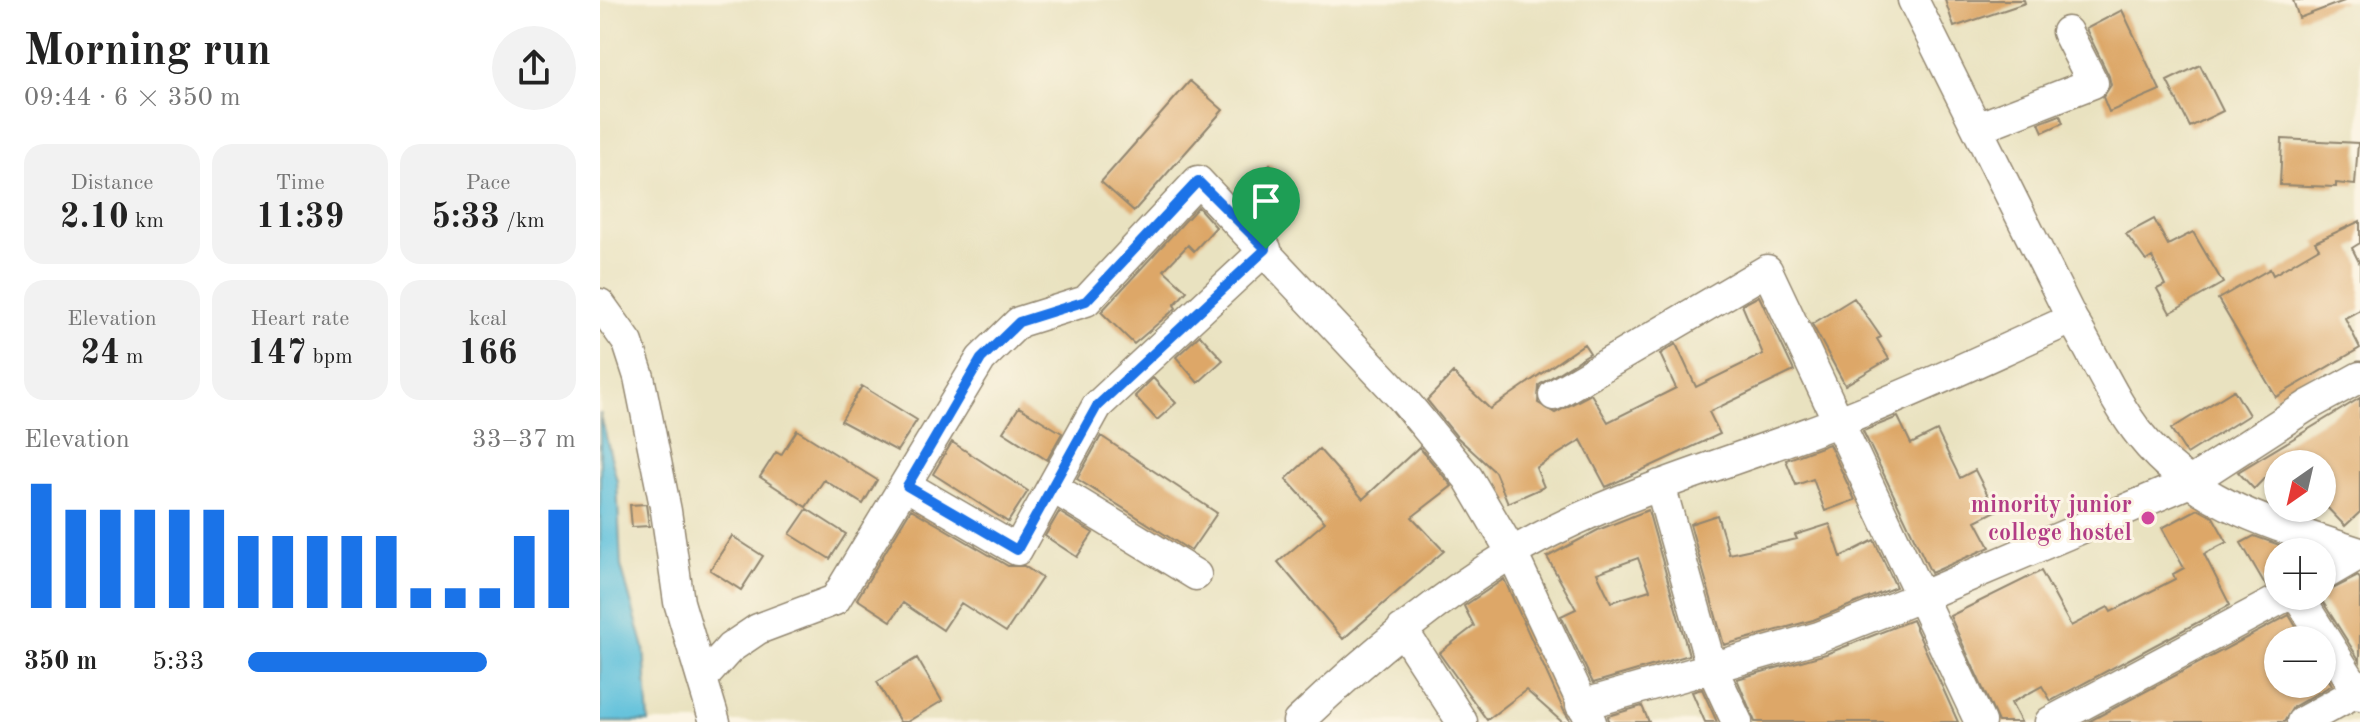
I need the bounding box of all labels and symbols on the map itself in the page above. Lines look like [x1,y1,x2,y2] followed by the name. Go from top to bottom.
[1232,167,1300,249] pin
[2264,450,2336,522] north arrow
[1971,494,2132,546] place label: minority junior college hostel
[2139,509,2157,527] marker: minority junior college hostel

